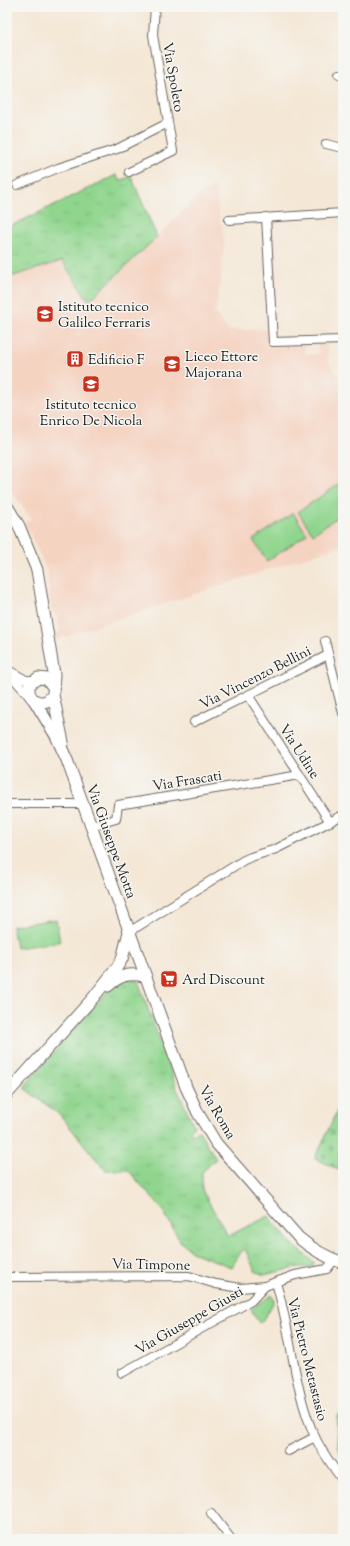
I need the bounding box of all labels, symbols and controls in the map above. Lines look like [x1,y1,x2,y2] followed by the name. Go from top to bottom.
[156,41,188,114] street label: Via Spoleto
[58,298,150,334] place label: Istituto tecnico Galileo Ferraris
[35,304,55,324] school or university icon: Istituto tecnico Galileo Ferraris
[185,348,258,384] place label: Liceo Ettore Majorana
[65,349,85,369] building icon: Edificio F
[88,351,145,371] place label: Edificio F
[162,354,182,374] school or university icon: Liceo Ettore Majorana
[81,374,101,394] school or university icon: Istituto tecnico Enrico De Nicola
[40,396,143,432] place label: Istituto tecnico Enrico De Nicola
[197,642,315,716] street label: Via Vincenzo Bellini
[273,721,323,783] street label: Via Udine
[151,767,223,797] street label: Via Frascati
[80,782,140,902] street label: Via Giuseppe Motta
[159,969,179,989] supermarket icon: Ard Discount
[182,971,265,991] place label: Ard Discount
[193,1082,240,1144] street label: Via Roma
[112,1255,190,1277] street label: Via Timpone
[132,1283,248,1361] street label: Via Giuseppe Giusti
[281,1296,331,1424] street label: Via Pietro Metastasio

